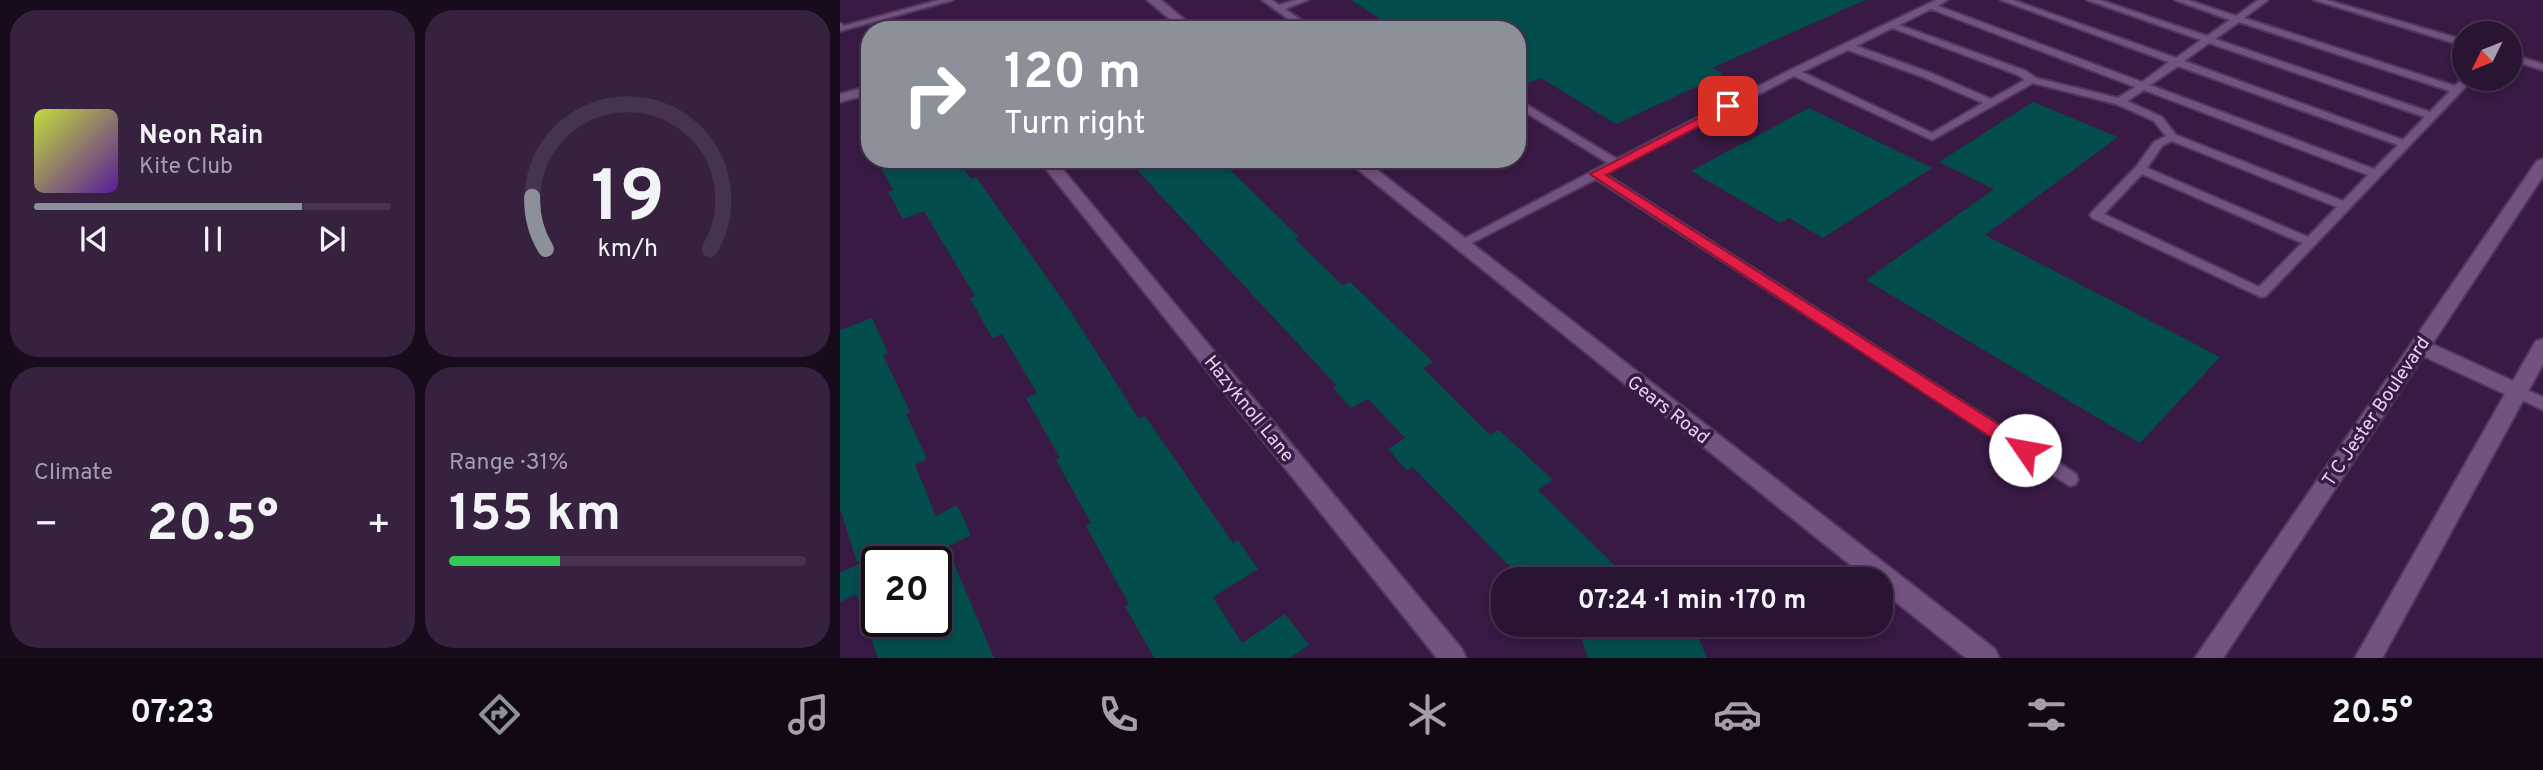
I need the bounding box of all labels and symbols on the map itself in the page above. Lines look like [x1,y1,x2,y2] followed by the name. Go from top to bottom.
[2452,21,2522,91] north arrow
[1698,76,1758,136] pin
[2318,333,2436,492] street label: T C Jester Boulevard
[1198,351,1299,468] street label: Hazyknoll Lane
[1622,371,1714,450] street label: Gears Road
[1988,413,2062,487] position arrow
[861,546,952,637] speed limit sign: 20

